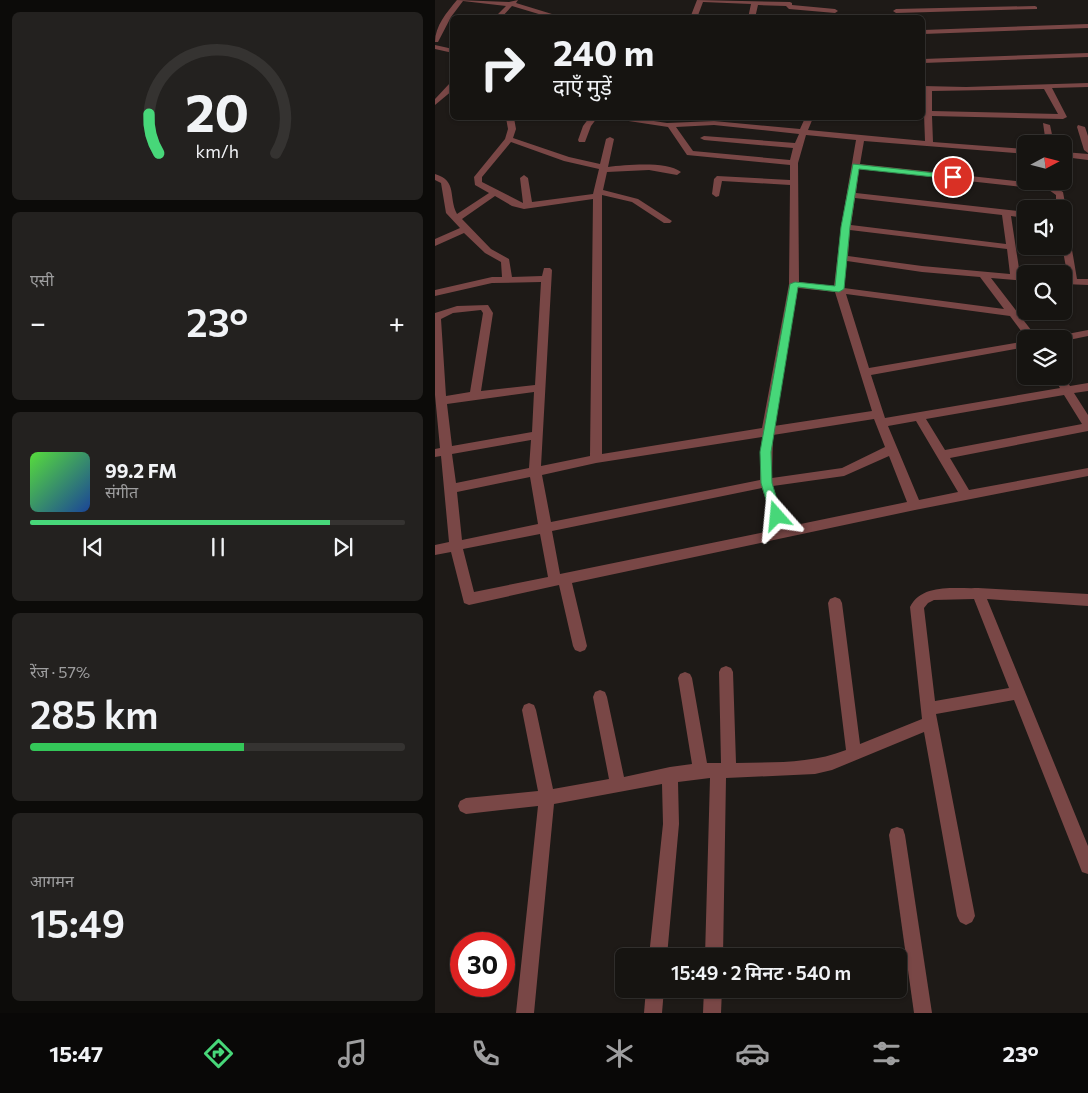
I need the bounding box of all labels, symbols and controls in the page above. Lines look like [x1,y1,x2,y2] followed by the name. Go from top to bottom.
[553,30,654,73] text: 240 m
[470,35,535,100] icon: right
[553,73,612,100] text: दाएँ मुड़ें
[186,79,249,143] text: 20
[1017,135,1073,190] north arrow
[1017,135,1072,385] map controls
[196,140,239,162] text: km/h
[932,156,974,198] pin
[939,163,967,191] icon: arrive
[1017,200,1072,255] button: sound
[1017,265,1072,320] button: search
[30,270,54,289] text: एसी
[186,298,248,345] text: 23°
[30,305,46,339] text: −
[389,305,405,339] text: +
[1017,330,1072,385] button: layers
[105,459,177,482] text: 99.2 FM
[105,482,138,501] text: संगीत
[750,489,802,541] position arrow
[79,533,107,561] icon: previous
[204,533,232,561] icon: pause
[329,533,357,561] icon: next
[30,662,90,681] text: रेंज · 57%
[30,690,158,737] text: 285 km
[30,871,74,890] text: आगमन
[30,899,125,946] text: 15:49
[450,932,515,997] speed limit sign: 30
[671,961,851,984] text: 15:49 · 2 मिनट · 540 m
[201,1036,236,1071] icon: directions
[335,1036,370,1071] icon: music
[468,1036,503,1071] icon: phone
[602,1036,637,1071] icon: climate
[735,1036,770,1071] icon: car
[869,1036,904,1071] icon: filters
[49,1040,103,1067] text: 15:47
[1002,1040,1039,1067] text: 23°

